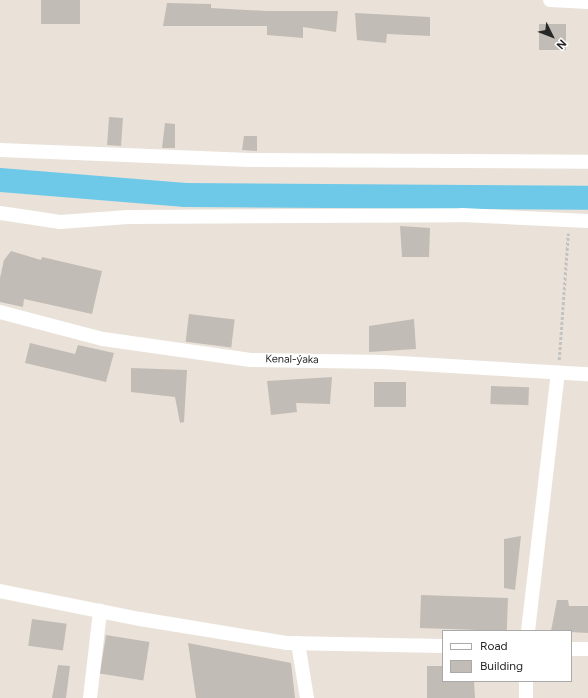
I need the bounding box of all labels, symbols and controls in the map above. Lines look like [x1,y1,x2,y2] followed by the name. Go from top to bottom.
[532,16,572,56] north arrow
[554,37,569,52] text: N
[265,353,319,367] street label: Kenal-ýaka
[442,630,572,682] legend
[480,639,508,653] text: Road
[480,659,523,673] text: Building

